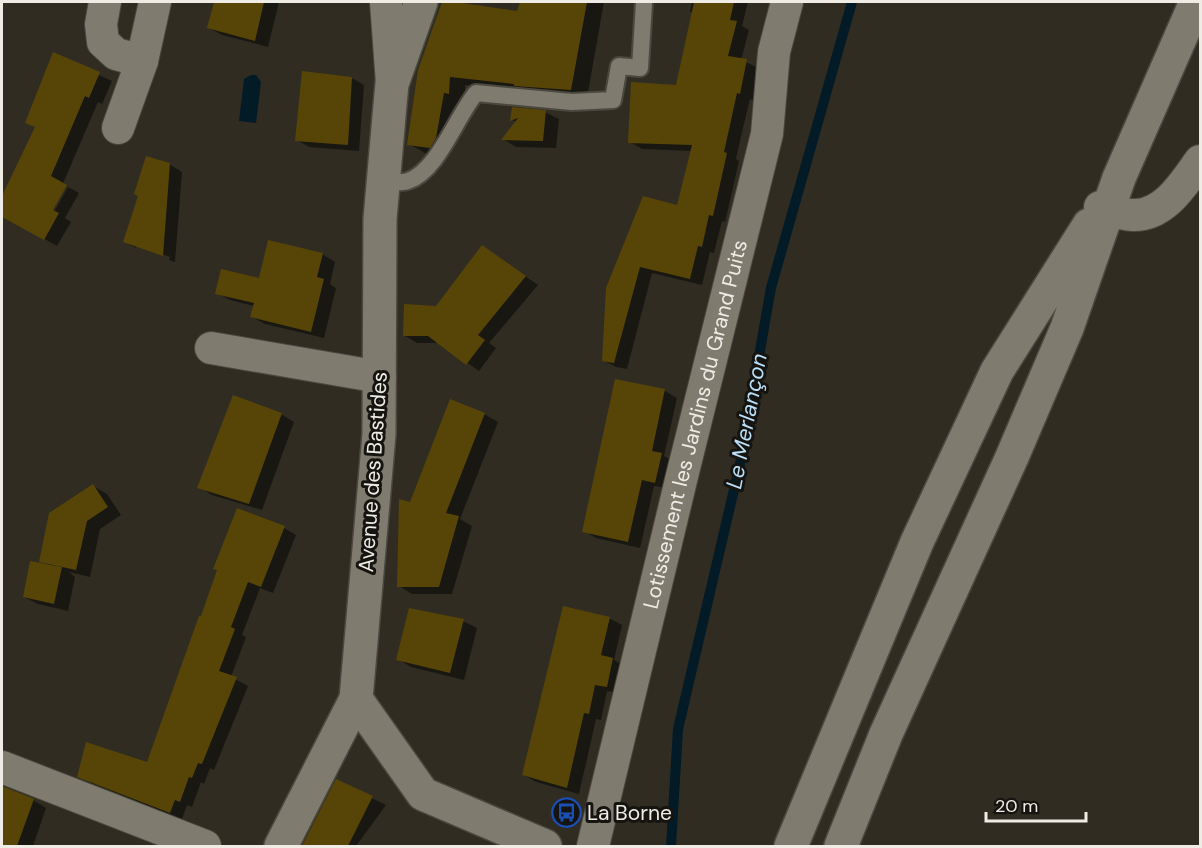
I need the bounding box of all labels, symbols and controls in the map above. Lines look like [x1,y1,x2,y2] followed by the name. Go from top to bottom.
[637,237,754,612] street label: Lotissement les Jardins du Grand Puits
[719,351,774,491] water label: Le Merlançon
[352,371,394,573] street label: Avenue des Bastides
[986,785,1086,823] scale bar
[995,794,1038,818] text: 20 m
[550,797,582,829] bus stop icon: La Borne
[587,799,672,827] place label: La Borne

